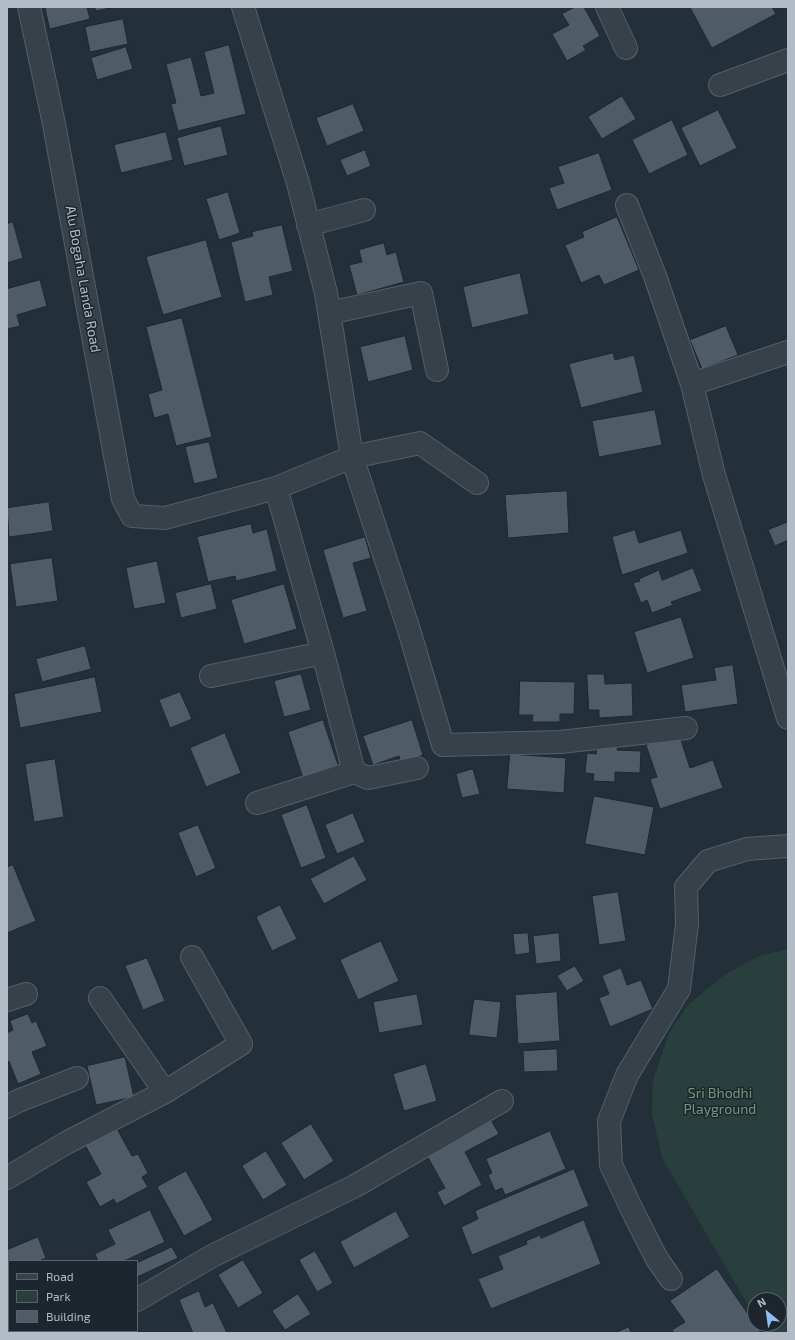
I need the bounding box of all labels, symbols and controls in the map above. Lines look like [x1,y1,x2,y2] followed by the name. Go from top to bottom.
[62,204,104,354] street label: Alu Bogaha Landa Road
[684,1085,756,1118] park label: Sri Bhodhi Playground
[8,1260,138,1332] legend
[46,1269,74,1283] text: Road
[46,1289,71,1303] text: Park
[747,1292,787,1332] north arrow
[755,1294,768,1310] text: N
[46,1309,90,1323] text: Building

